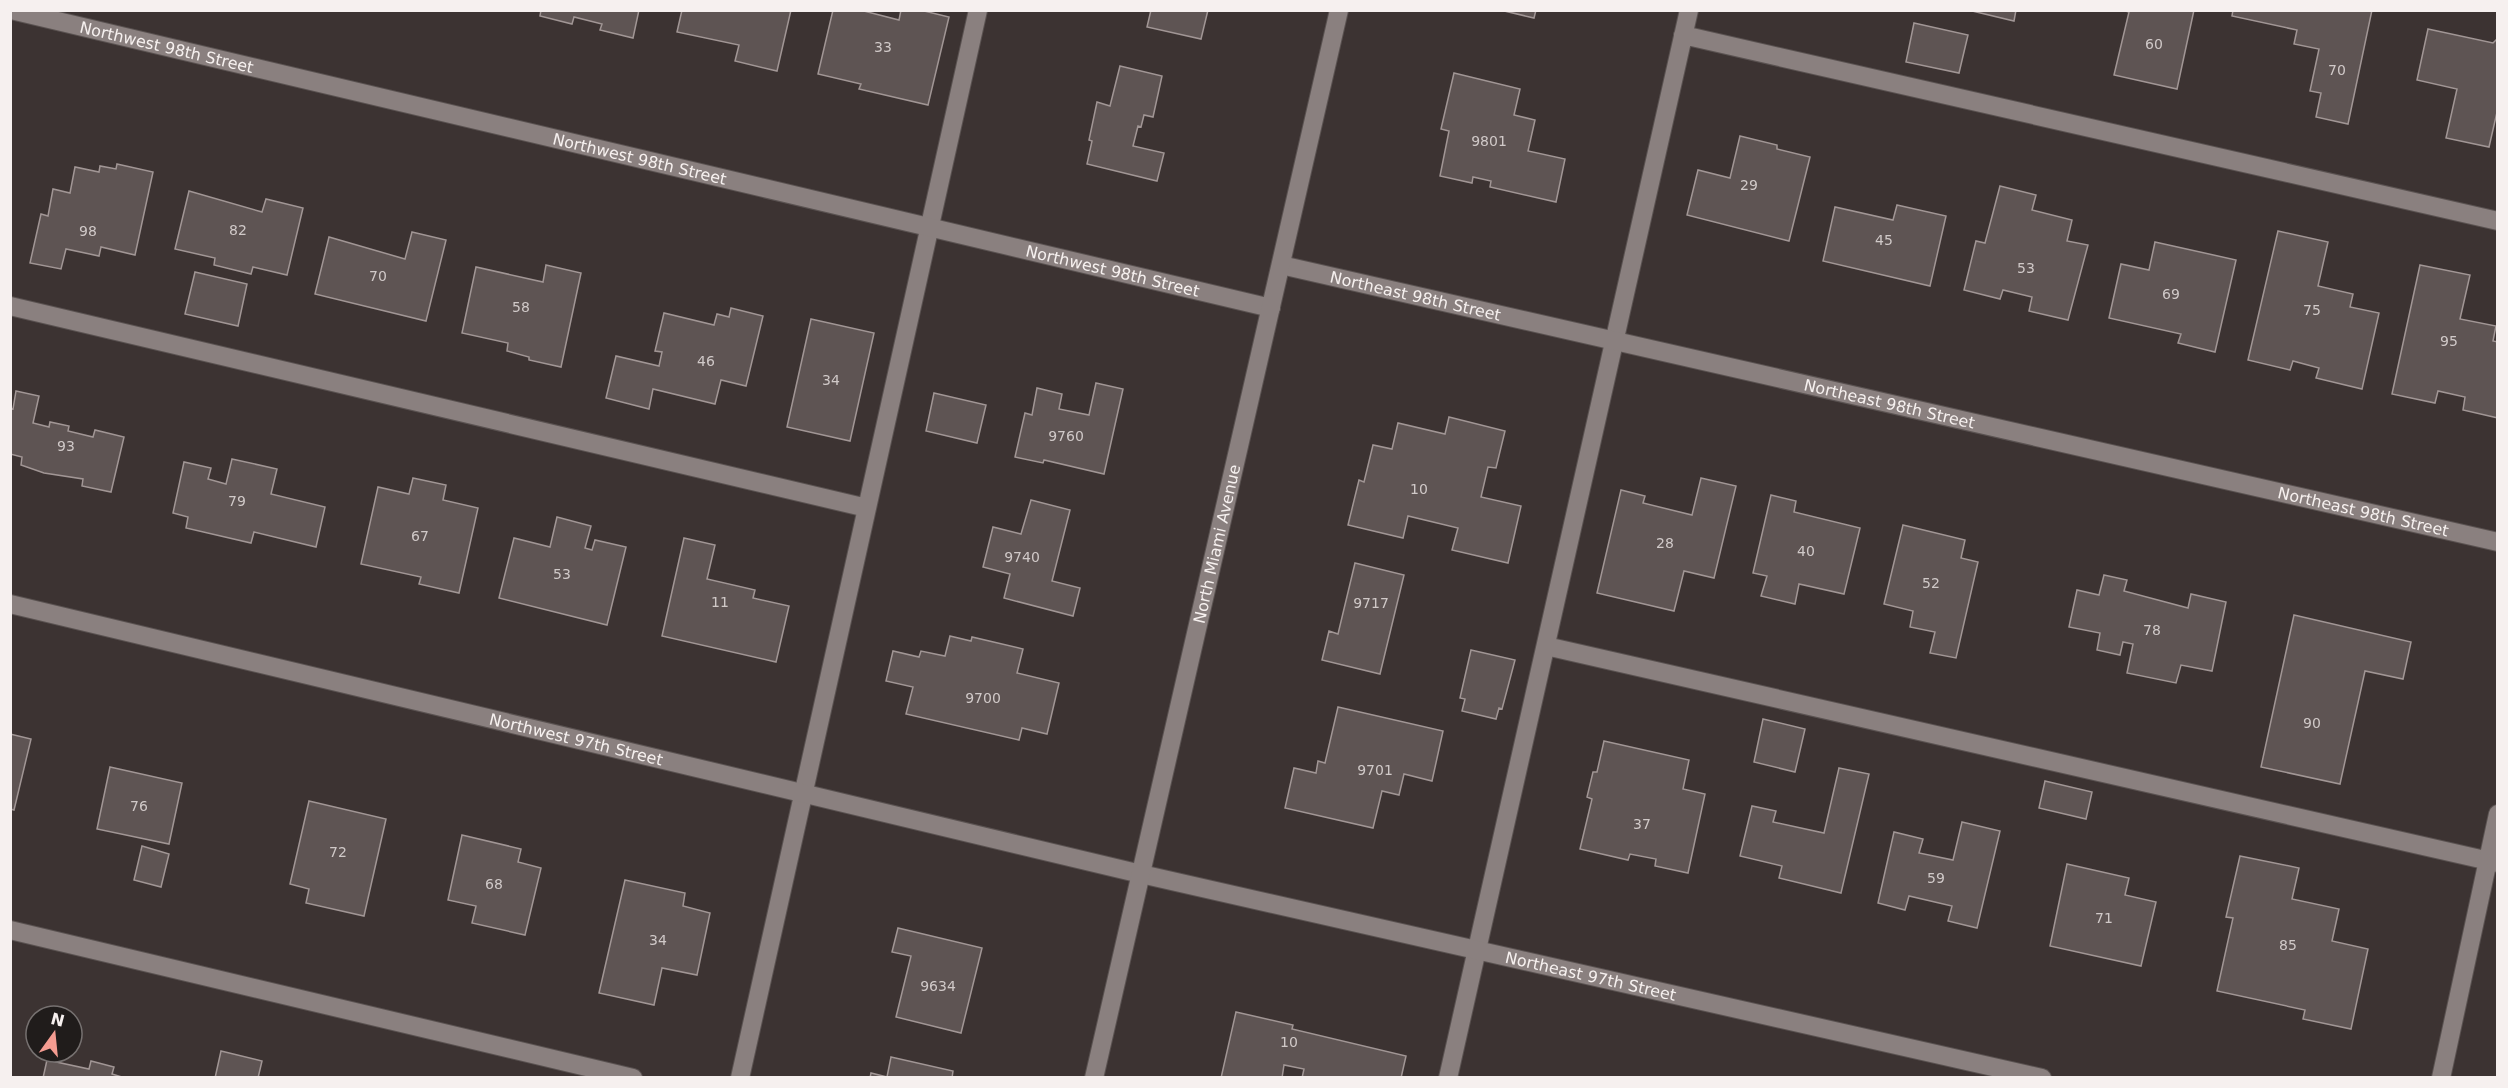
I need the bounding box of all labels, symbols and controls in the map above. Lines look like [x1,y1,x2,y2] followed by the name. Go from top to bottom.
[78,18,255,77] street label: Northwest 98th Street
[2145,36,2163,52] house number: 60
[874,39,892,55] house number: 33
[2328,62,2346,78] house number: 70
[551,129,728,189] street label: Northwest 98th Street
[1471,133,1507,149] house number: 9801
[1740,177,1758,193] house number: 29
[229,222,247,238] house number: 82
[79,223,97,239] house number: 98
[1875,232,1893,248] house number: 45
[1024,241,1201,301] street label: Northwest 98th Street
[2017,260,2035,276] house number: 53
[1328,267,1503,325] street label: Northeast 98th Street
[369,268,387,284] house number: 70
[2162,286,2180,302] house number: 69
[512,299,530,315] house number: 58
[2303,302,2321,318] house number: 75
[2440,333,2458,349] house number: 95
[697,353,715,369] house number: 46
[822,372,840,388] house number: 34
[1802,375,1977,433] street label: Northeast 98th Street
[1048,428,1084,444] house number: 9760
[57,438,75,454] house number: 93
[1190,463,1244,625] street label: North Miami Avenue
[1410,481,1428,497] house number: 10
[2276,483,2450,540] street label: Northeast 98th Street
[228,493,246,509] house number: 79
[411,528,429,544] house number: 67
[1656,535,1674,551] house number: 28
[1797,543,1815,559] house number: 40
[1004,549,1040,565] house number: 9740
[553,566,571,582] house number: 53
[1922,575,1940,591] house number: 52
[711,594,729,610] house number: 11
[1353,595,1389,611] house number: 9717
[2143,622,2161,638] house number: 78
[965,690,1001,706] house number: 9700
[487,710,665,770] street label: Northwest 97th Street
[2303,715,2321,731] house number: 90
[1357,762,1393,778] house number: 9701
[130,798,148,814] house number: 76
[1633,816,1651,832] house number: 37
[329,844,347,860] house number: 72
[1927,870,1945,886] house number: 59
[485,876,503,892] house number: 68
[2095,910,2113,926] house number: 71
[649,932,667,948] house number: 34
[2279,937,2297,953] house number: 85
[1503,948,1678,1005] street label: Northeast 97th Street
[920,978,956,994] house number: 9634
[24,1004,84,1064] north arrow
[49,1009,67,1031] text: N
[1280,1034,1298,1050] house number: 10

